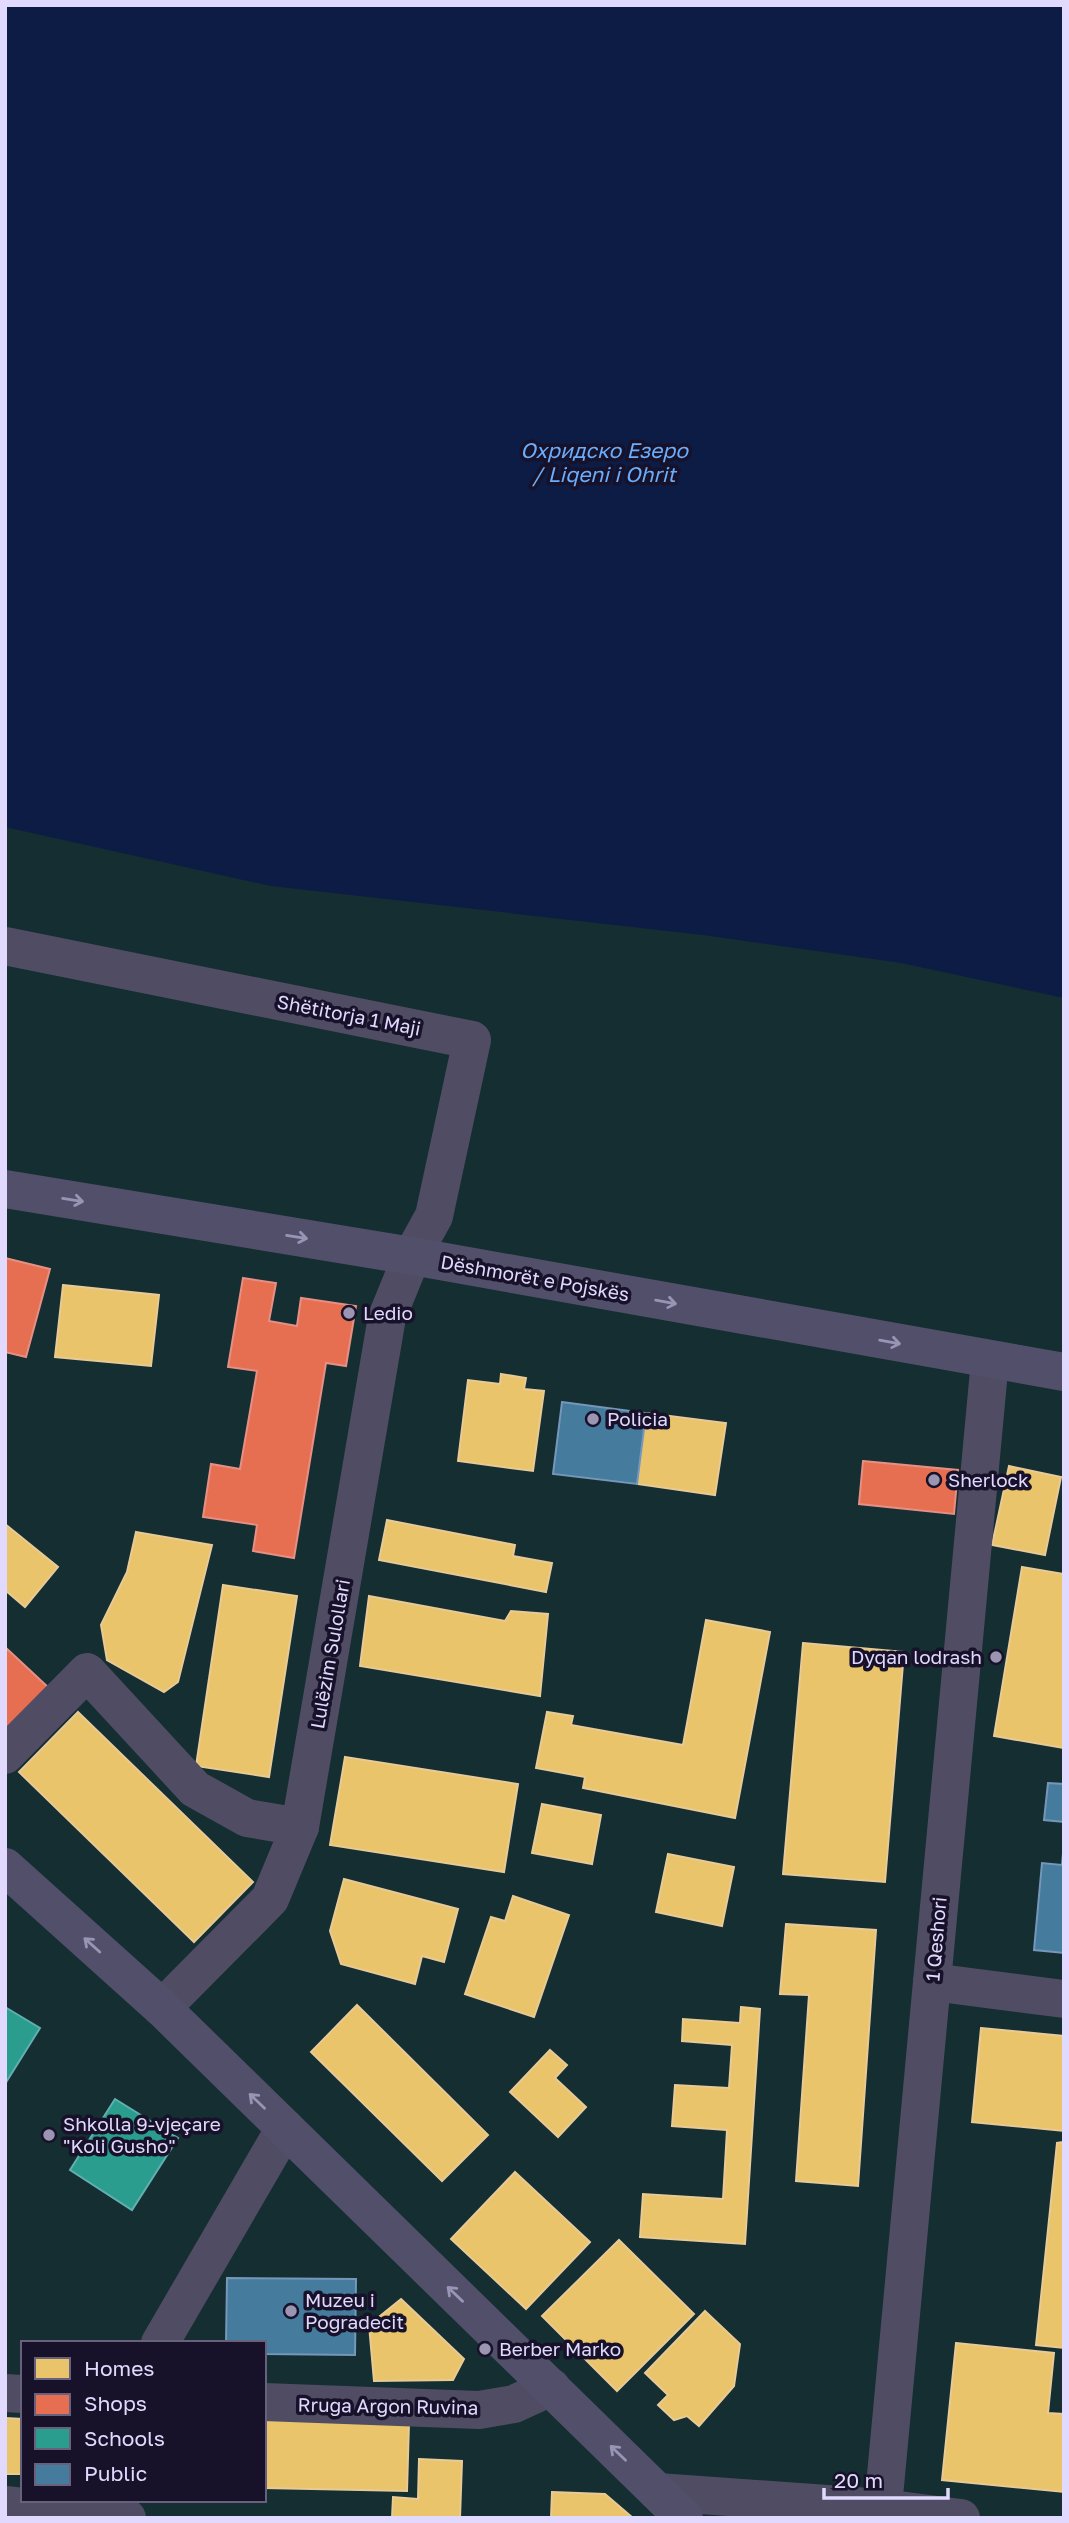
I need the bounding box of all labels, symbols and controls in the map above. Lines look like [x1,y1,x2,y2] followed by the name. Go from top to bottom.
[520,437,689,487] water label: Охридско Езеро / Liqeni i Ohrit
[275,989,423,1040] street label: Shëtitorja 1 Maji
[61,1194,83,1207] one-way arrow
[285,1231,308,1244] one-way arrow
[439,1250,631,1305] street label: Dëshmorët e Pojskës
[654,1296,677,1309] one-way arrow
[363,1301,413,1324] place label: Ledio
[341,1305,357,1321] marker: Ledio
[878,1336,901,1349] one-way arrow
[607,1407,668,1430] place label: Policia
[585,1411,601,1427] marker: Policia
[948,1468,1029,1491] place label: Sherlock
[926,1472,942,1488] marker: Sherlock
[305,1577,354,1731] street label: Lulëzim Sulollari
[851,1645,982,1668] place label: Dyqan lodrash
[988,1649,1004,1665] marker: Dyqan lodrash
[920,1896,951,1982] street label: 1 Qeshori
[84,1936,101,1953] one-way arrow
[249,2093,266,2110] one-way arrow
[63,2112,221,2157] place label: Shkolla 9-vjeçare "Koli Gusho"
[41,2127,57,2143] marker: Shkolla 9-vjeçare "Koli Gusho"
[447,2286,464,2303] one-way arrow
[305,2288,404,2333] place label: Muzeu i Pogradecit
[283,2303,299,2319] marker: Muzeu i Pogradecit
[499,2337,621,2360] place label: Berber Marko
[21,2341,266,2502] legend
[477,2341,493,2357] marker: Berber Marko
[84,2355,154,2381] text: Homes
[84,2390,147,2416] text: Shops
[297,2392,479,2419] street label: Rruga Argon Ruvina
[84,2425,165,2451] text: Schools
[610,2444,627,2461] one-way arrow
[824,2456,948,2500] scale bar
[84,2460,147,2486] text: Public
[834,2467,883,2493] text: 20 m

